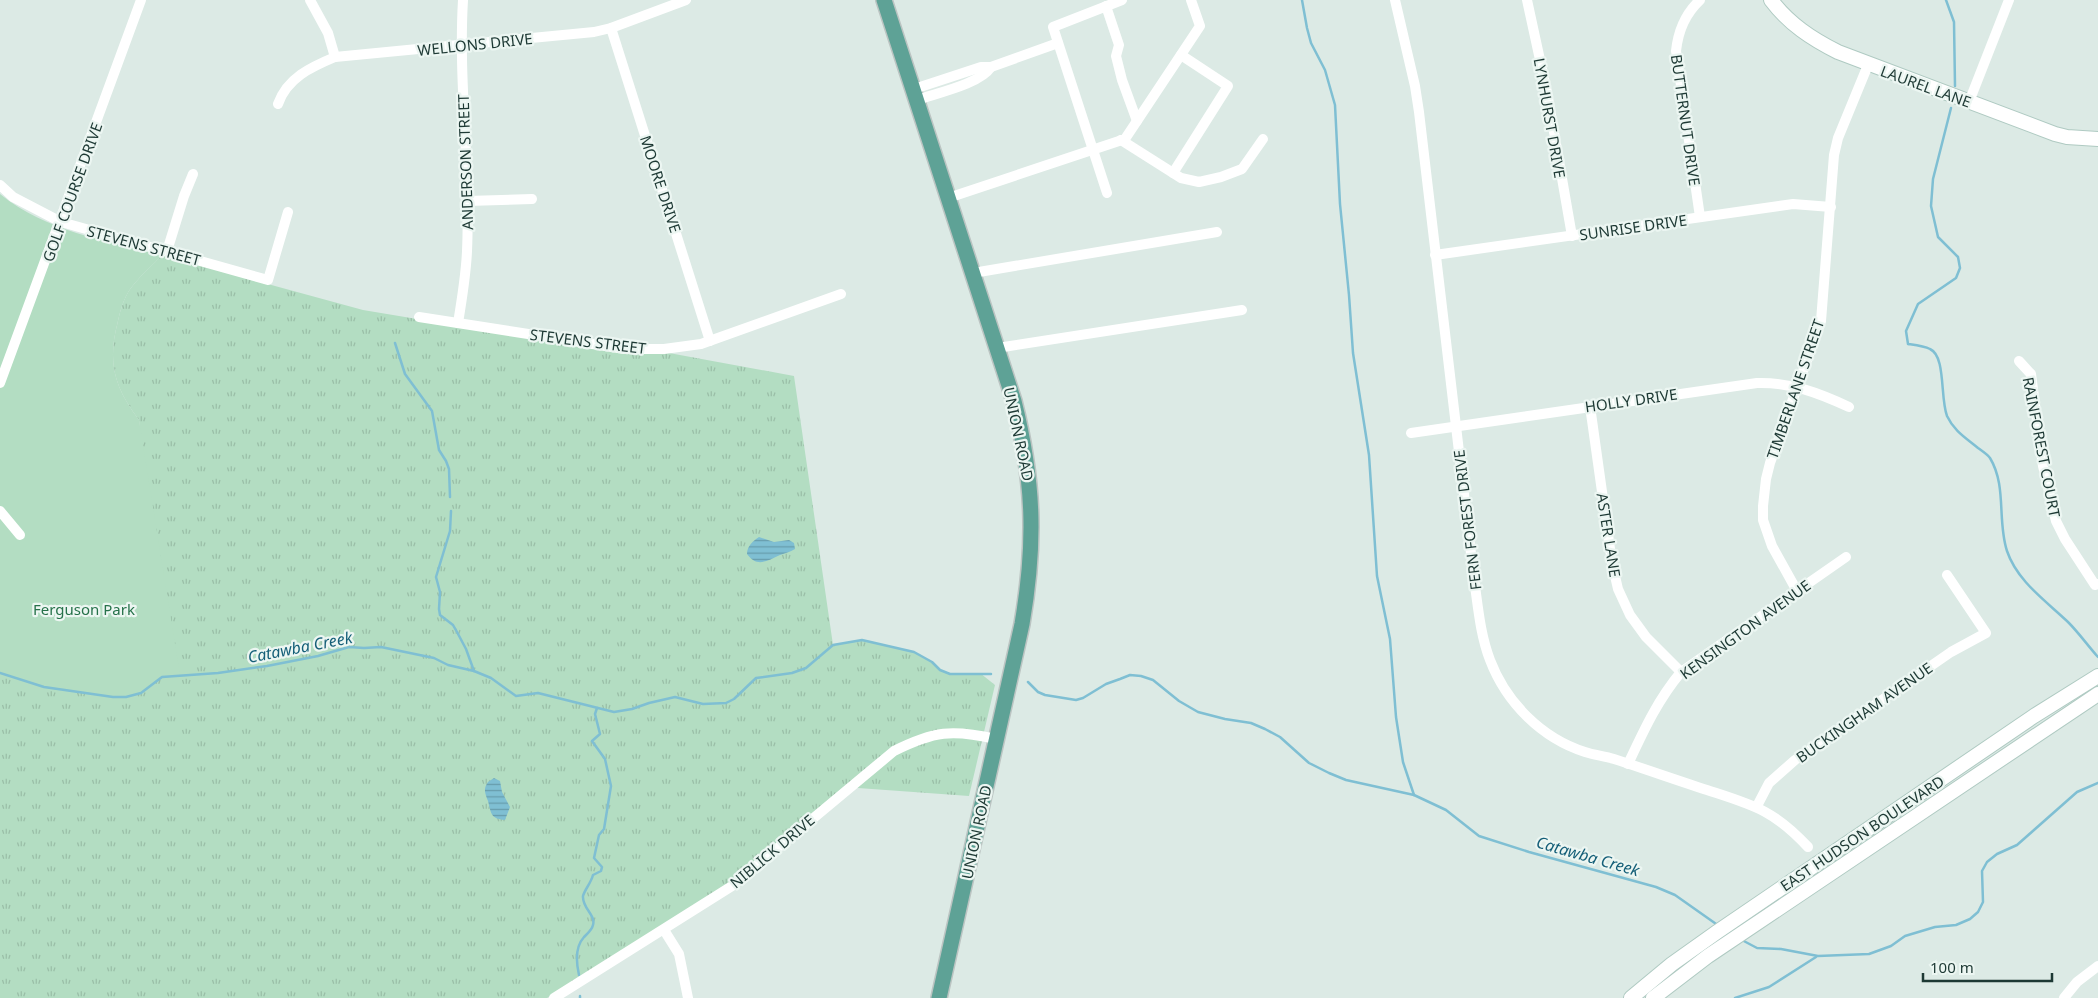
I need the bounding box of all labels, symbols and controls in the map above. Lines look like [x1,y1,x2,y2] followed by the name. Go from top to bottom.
[416,28,534,60] street label: WELLONS DRIVE
[1667,53,1705,187] street label: BUTTERNUT DRIVE
[1530,56,1570,180] street label: LYNHURST DRIVE
[1878,60,1974,112] street label: LAUREL LANE
[453,93,477,230] street label: ANDERSON STREET
[38,120,106,264] street label: GOLF COURSE DRIVE
[636,133,686,235] street label: MOORE DRIVE
[1578,210,1688,244] street label: SUNRISE DRIVE
[85,220,204,270] street label: STEVENS STREET
[1762,316,1829,462] street label: TIMBERLANE STREET
[529,324,648,358] street label: STEVENS STREET
[2019,375,2066,520] street label: RAINFOREST COURT
[1583,384,1679,416] street label: HOLLY DRIVE
[999,385,1039,483] street label: UNION ROAD
[1448,449,1486,591] street label: FERN FOREST DRIVE
[1592,491,1626,579] street label: ASTER LANE
[1676,575,1814,683] street label: KENSINGTON AVENUE
[33,599,135,619] park label: Ferguson Park
[246,626,355,668] water label: Catawba Creek
[1792,657,1936,767] street label: BUCKINGHAM AVENUE
[1776,771,1948,895] street label: EAST HUDSON BOULEVARD
[956,783,996,881] street label: UNION ROAD
[726,810,818,892] street label: NIBLICK DRIVE
[1534,831,1643,882] water label: Catawba Creek
[1923,950,2052,982] scale bar
[1930,957,1974,977] text: 100 m

